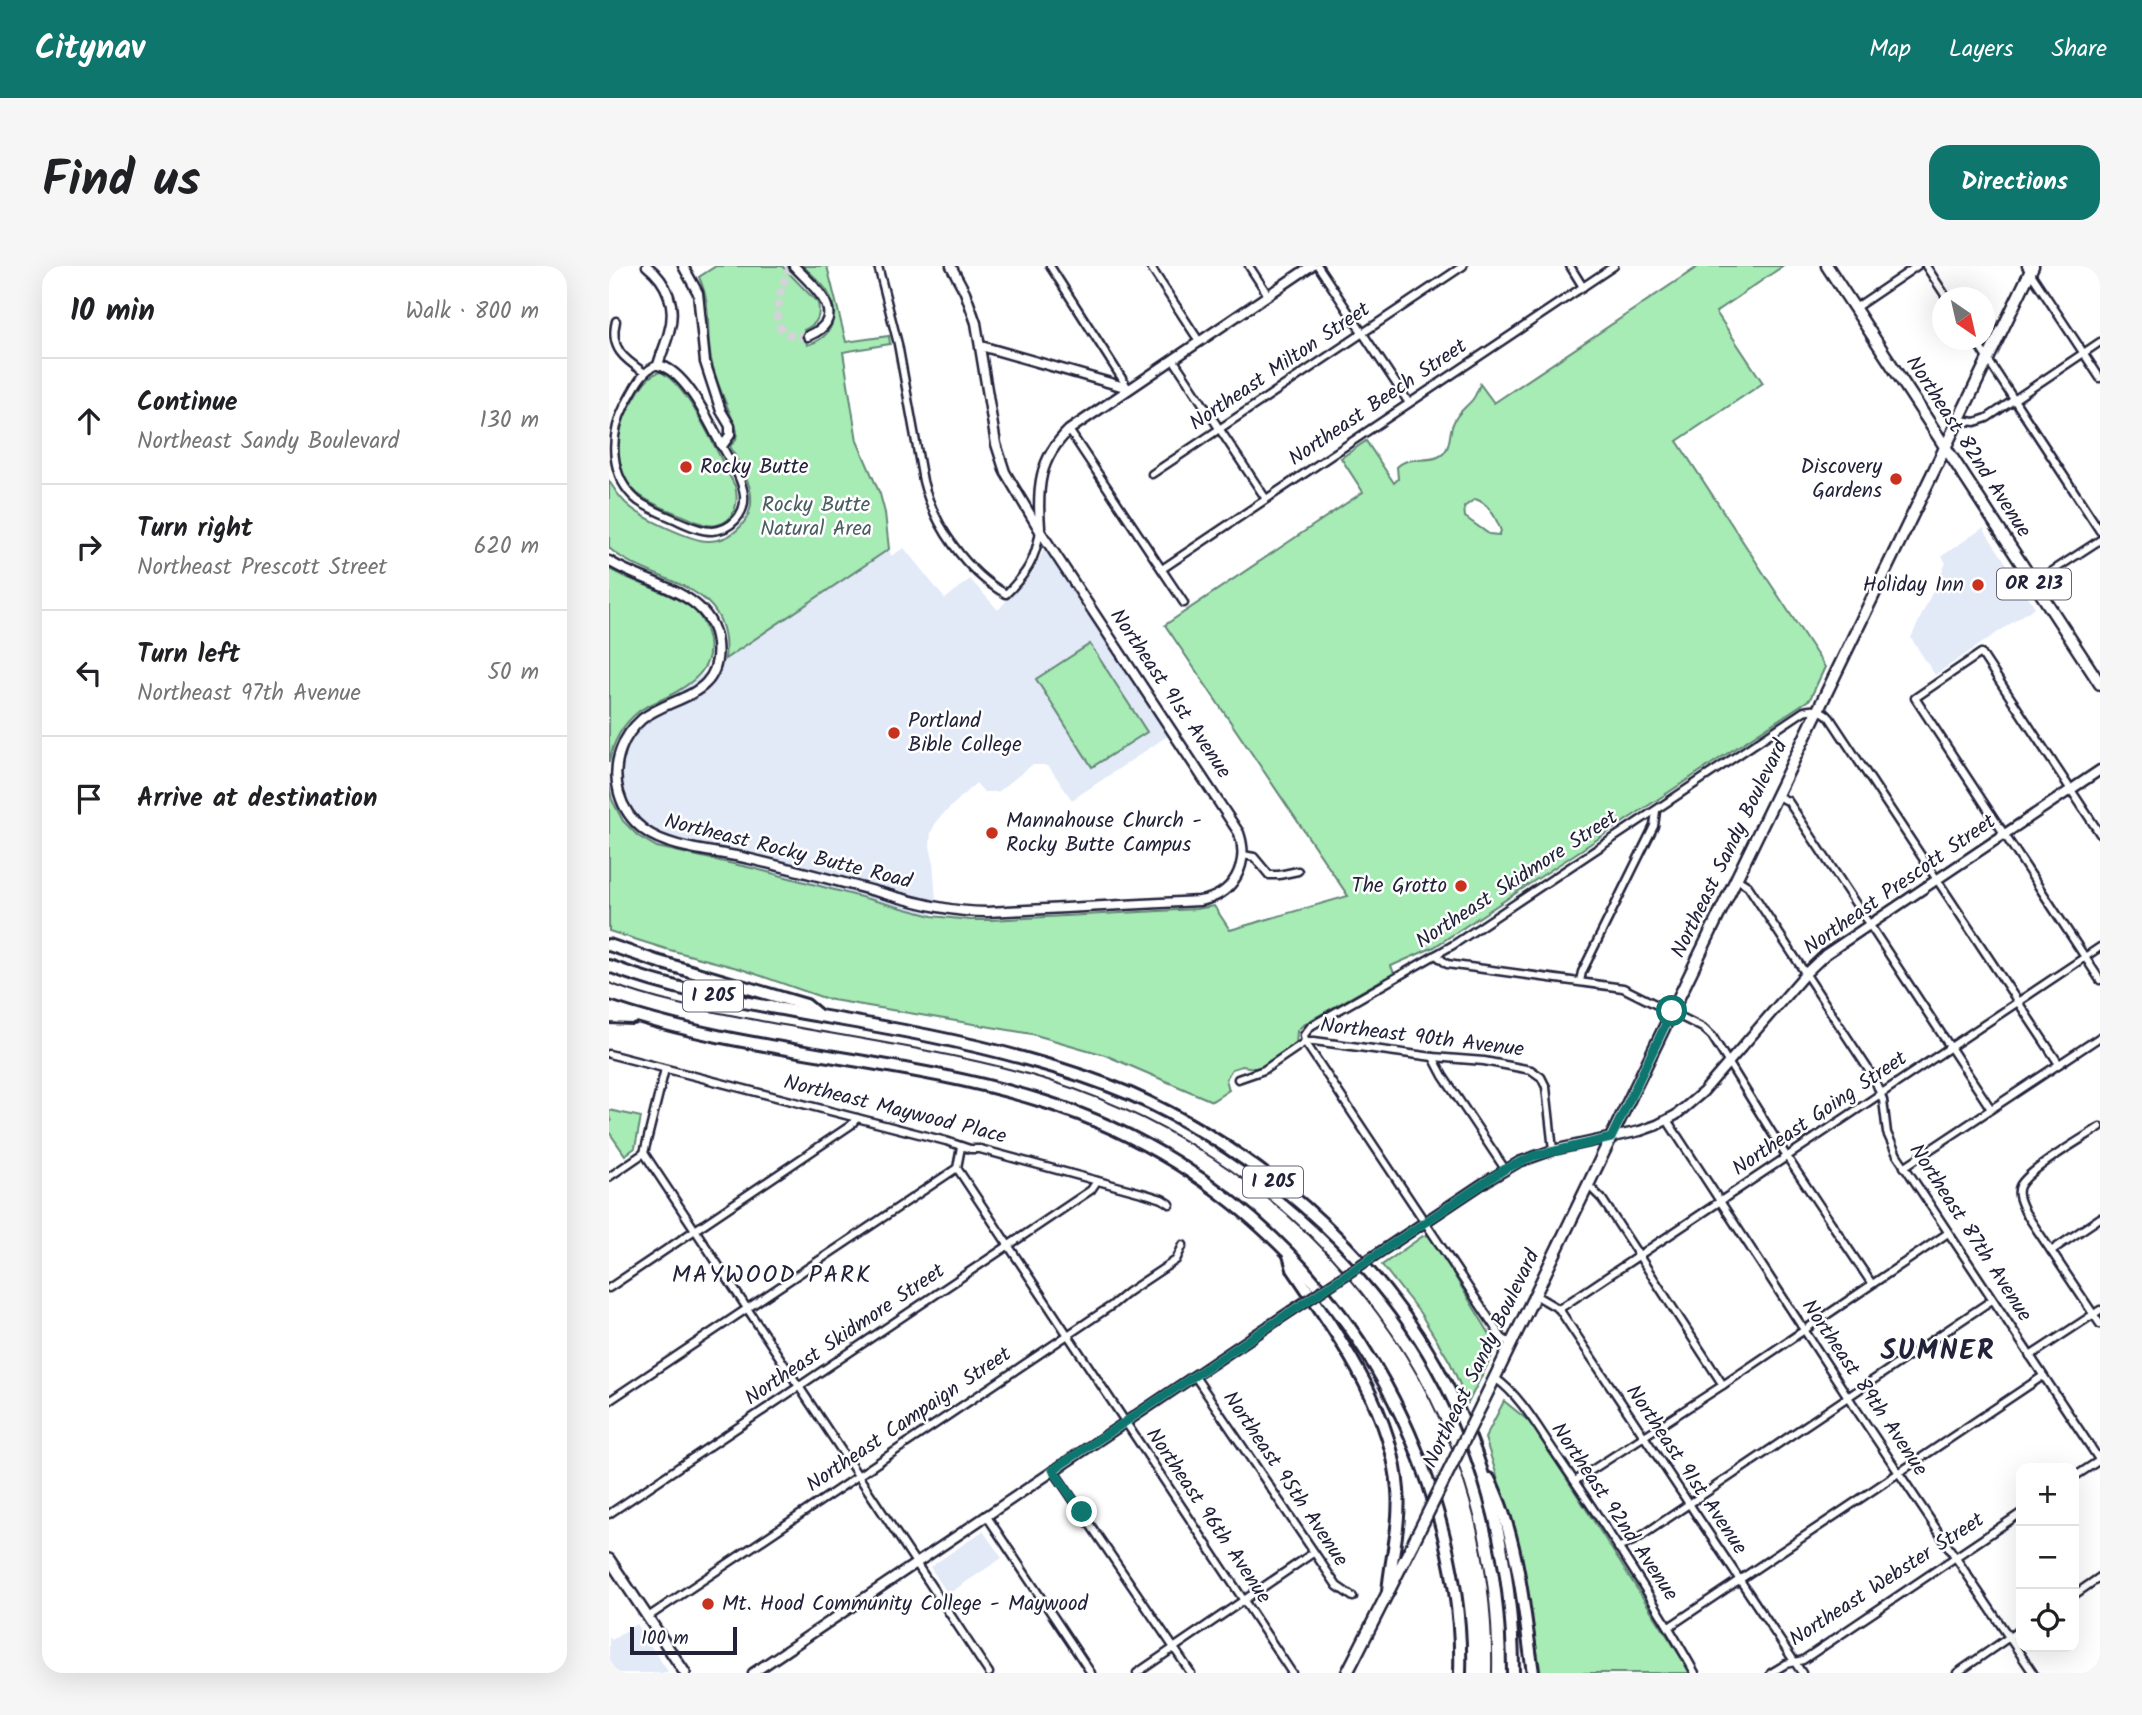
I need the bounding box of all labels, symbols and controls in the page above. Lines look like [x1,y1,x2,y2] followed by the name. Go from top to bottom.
[35,23,145,76] text: Citynav
[1869,30,1911,69] text: Map
[1949,30,2013,69] text: Layers
[2051,30,2107,69] text: Share
[42,143,200,221] text: Find us
[1929,145,2100,220] button: Directions
[1932,287,1995,350] north arrow
[70,288,155,336] text: 10 min
[406,294,539,330] text: Walk · 800 m
[1183,294,1378,440] street label: Northeast Milton Street
[1282,330,1475,475] street label: Northeast Beech Street
[1897,349,2040,545] street label: Northeast 82nd Avenue
[137,382,238,424] text: Continue
[70,402,108,440] icon: ahead
[480,403,539,439] text: 130 m
[137,424,399,460] text: Northeast Sandy Boulevard
[700,451,809,484] place label: Rocky Butte
[1801,451,1882,508] place label: Discovery Gardens
[678,459,694,475] marker: Rocky Butte
[1888,471,1904,487] marker: Discovery Gardens
[760,489,872,546] park label: Rocky Butte Natural Area
[137,508,253,550] text: Turn right
[70,528,108,566] icon: right
[474,529,539,565] text: 620 m
[137,550,387,586] text: Northeast Prescott Street
[1997,568,2071,600] road number: OR 213
[1863,569,1964,602] place label: Holiday Inn
[1970,577,1986,593] marker: Holiday Inn
[1101,602,1240,786] street label: Northeast 91st Avenue
[137,634,240,676] text: Turn left
[70,654,108,692] icon: left
[488,655,539,691] text: 50 m
[137,676,361,712] text: Northeast 97th Avenue
[908,705,1022,762] place label: Portland Bible College
[886,725,902,741] marker: Portland Bible College
[1663,734,1798,964] street label: Northeast Sandy Boulevard
[137,778,377,820] text: Arrive at destination
[70,780,108,818] icon: arrive
[1409,802,1626,958] street label: Northeast Skidmore Street
[661,805,916,899] street label: Northeast Rocky Butte Road
[1006,805,1202,862] place label: Mannahouse Church - Rocky Butte Campus
[1797,805,2004,964] street label: Northeast Prescott Street
[984,825,1000,841] marker: Mannahouse Church - Rocky Butte Campus
[1352,870,1447,903] place label: The Grotto
[1453,878,1469,894] marker: The Grotto
[683,981,743,1012] road number: I 205
[1656,995,1687,1026] route start
[1318,1009,1526,1067] street label: Northeast 90th Avenue
[1726,1043,1915,1185] street label: Northeast Going Street
[780,1066,1010,1154] street label: Northeast Maywood Place
[1900,1137,2040,1329] street label: Northeast 87th Avenue
[1243,1166,1303,1198] road number: I 205
[1415,1244,1550,1474] street label: Northeast Sandy Boulevard
[738,1255,953,1415] street label: Northeast Skidmore Street
[672,1256,872,1295] district label: MAYWOOD PARK
[1792,1293,1936,1484] street label: Northeast 89th Avenue
[1880,1329,1996,1374] district label: SUMNER
[800,1338,1019,1501] street label: Northeast Campaign Street
[1617,1378,1756,1562] street label: Northeast 91st Avenue
[1214,1384,1357,1574] street label: Northeast 95th Avenue
[1542,1416,1686,1608] street label: Northeast 92nd Avenue
[1137,1421,1280,1611] street label: Northeast 96th Avenue
[2016,1463,2079,1652] map controls
[2016,1463,2079,1526] button: +
[1066,1496,1097,1527] route end
[1783,1504,1992,1656] street label: Northeast Webster Street
[2016,1526,2079,1589] button: −
[722,1588,1088,1621] place label: Mt. Hood Community College - Maywood
[2016,1589,2079,1652] button: locate
[700,1596,716,1612] marker: Mt. Hood Community College - Maywood
[630,1624,737,1656] scale bar
[641,1624,689,1654] text: 100 m

